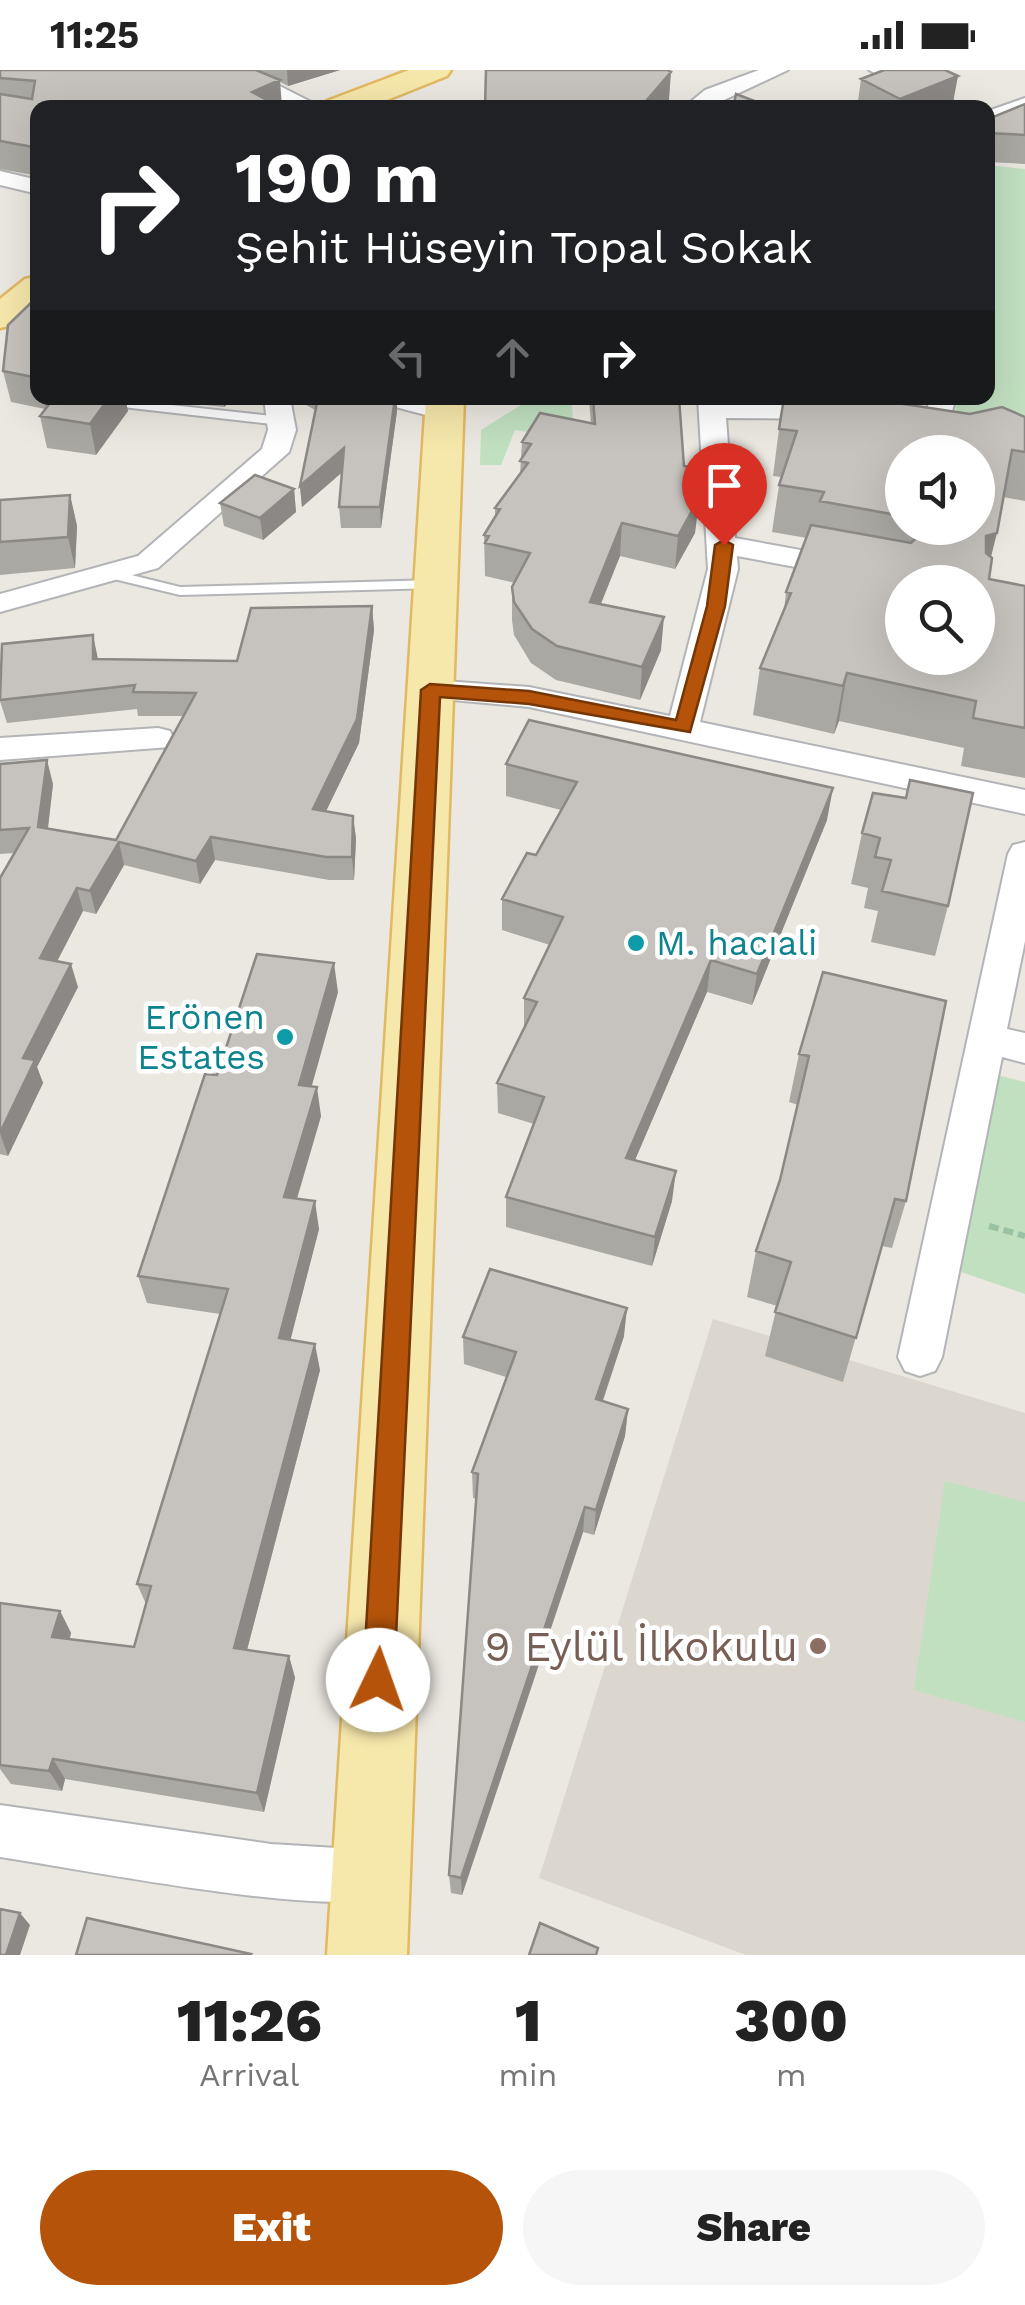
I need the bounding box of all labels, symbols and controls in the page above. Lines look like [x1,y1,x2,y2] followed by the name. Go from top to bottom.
[50,13,139,57] text: 11:25
[235,137,439,219] text: 190 m
[70,140,200,270] icon: right
[235,221,812,274] text: Şehit Hüseyin Topal Sokak
[380,330,435,385] icon: left
[485,330,540,385] icon: ahead
[590,330,645,385] icon: right
[885,435,995,675] map controls
[885,435,995,545] button: sound
[682,443,767,546] pin
[697,458,752,513] icon: arrive
[885,565,995,675] button: search
[656,922,817,964] place label: M. hacıali
[625,932,647,954] marker: M. hacıali
[137,996,265,1078] place label: Erönen Estates
[274,1026,296,1048] marker: Erönen Estates
[484,1622,798,1671] place label: 9 Eylül İlkokulu
[326,1628,430,1732] position arrow
[807,1635,829,1657] marker: 9 Eylül İlkokulu
[177,1985,322,2056] text: 11:26
[515,1985,541,2056] text: 1
[734,1985,848,2056] text: 300
[199,2056,299,2094] text: Arrival
[499,2056,557,2094] text: min
[776,2056,806,2094] text: m
[40,2170,503,2285] button: Exit
[523,2170,985,2285] button: Share

